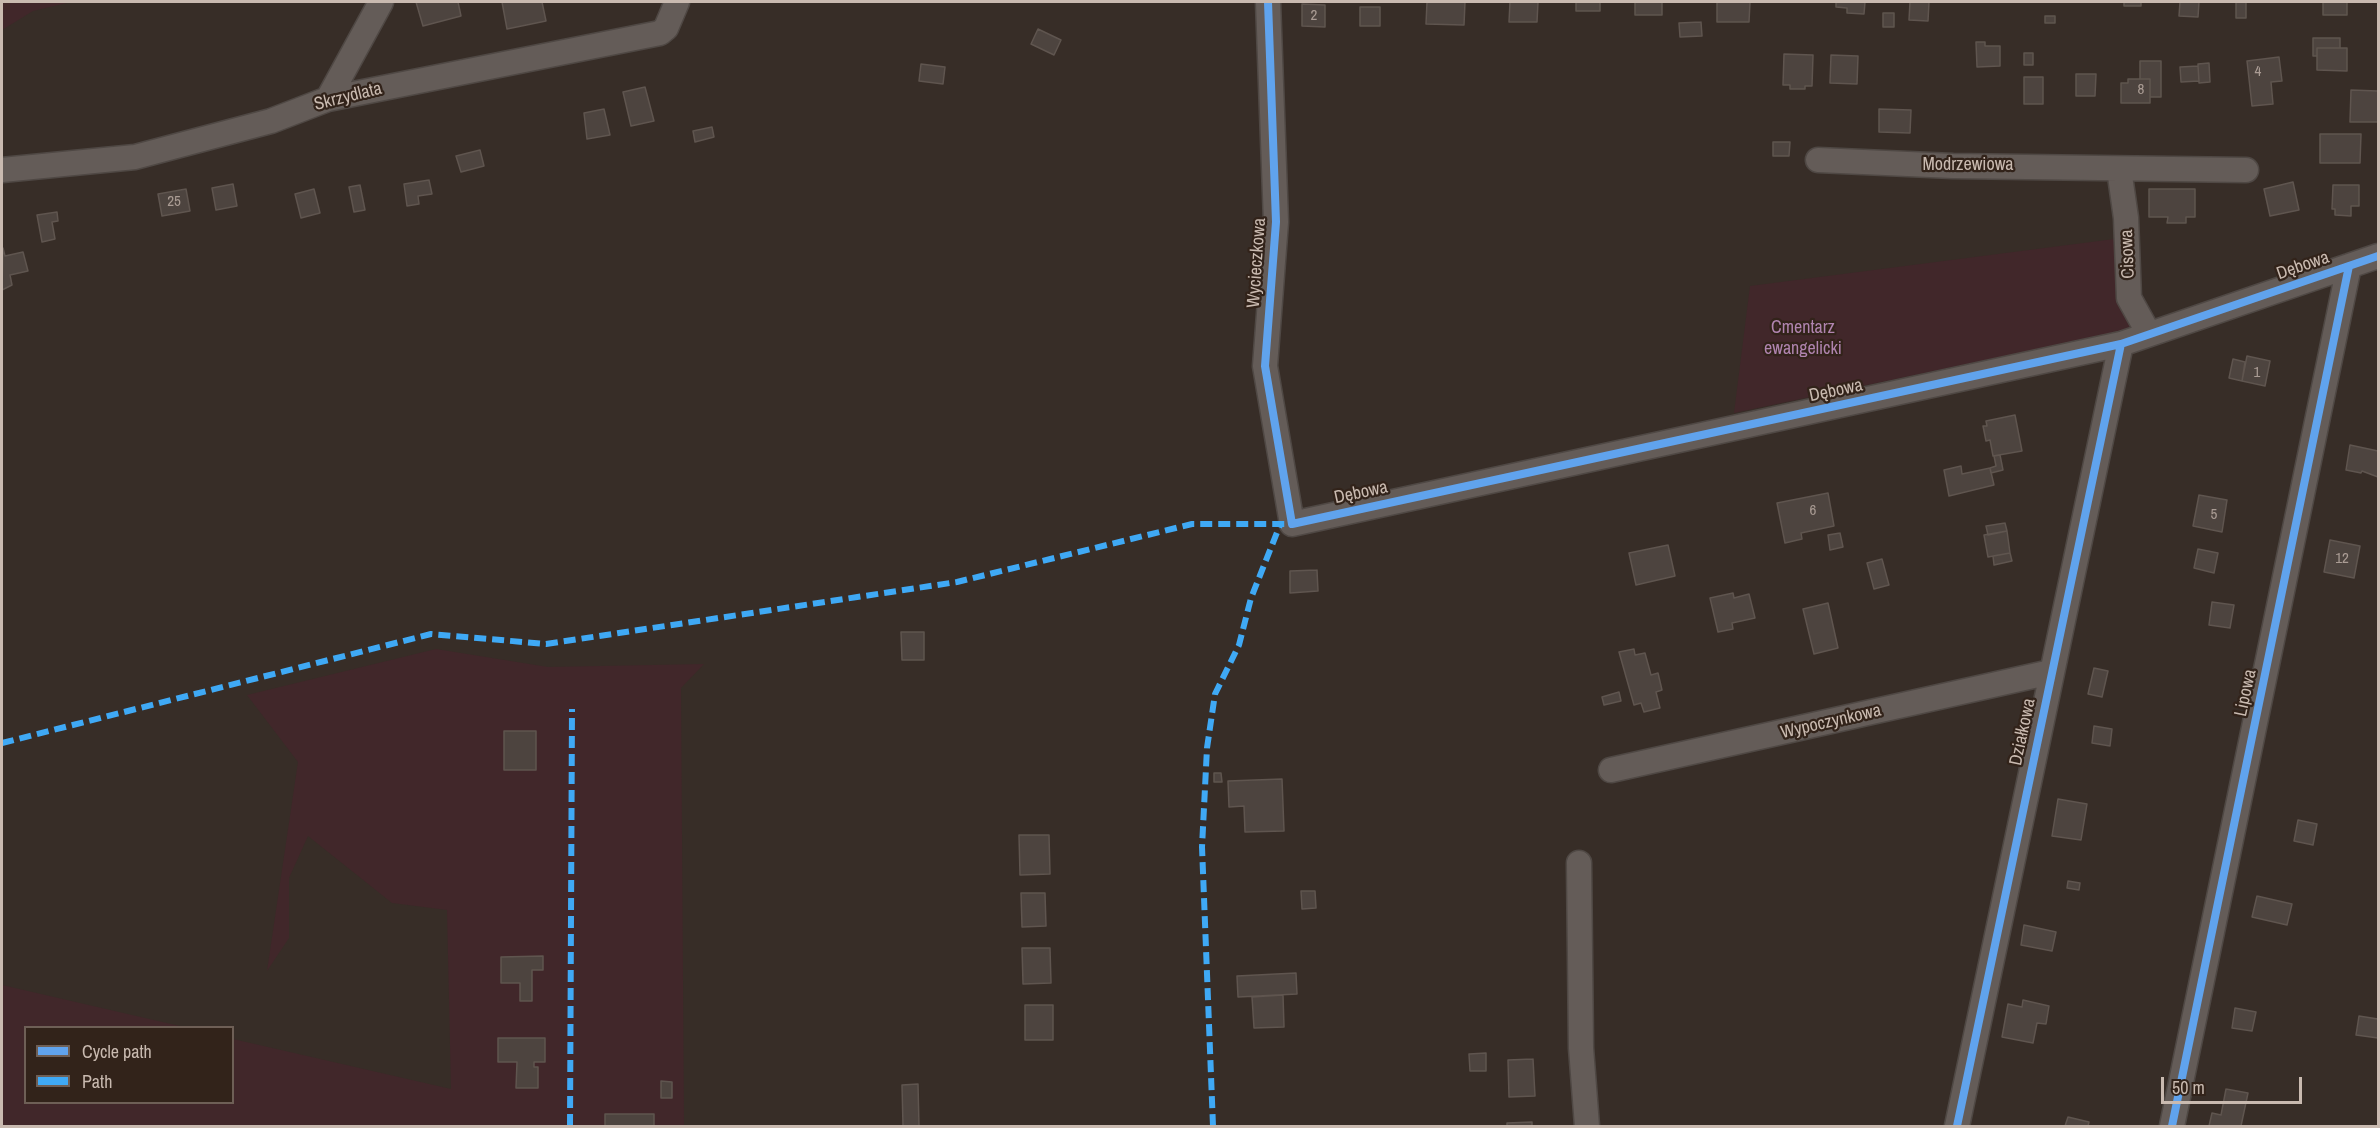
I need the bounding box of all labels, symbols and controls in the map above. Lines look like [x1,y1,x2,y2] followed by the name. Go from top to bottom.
[1311,7,1317,25] house number: 2
[2255,63,2261,81] house number: 4
[312,78,384,116] street label: Skrzydlata
[2138,81,2144,99] house number: 8
[1922,154,2014,176] street label: Modrzewiowa
[167,193,181,211] house number: 25
[1243,217,1271,309] street label: Wycieczkowa
[2116,229,2140,279] street label: Cisowa
[2274,247,2332,285] street label: Dębowa
[1764,317,1842,360] park label: Cmentarz ewangelicki
[2254,364,2260,382] house number: 1
[1807,375,1865,407] street label: Dębowa
[1332,477,1390,509] street label: Dębowa
[1810,502,1816,520] house number: 6
[2211,506,2217,524] house number: 5
[2335,550,2349,568] house number: 12
[2230,667,2262,719] street label: Lipowa
[2005,696,2041,768] street label: Działkowa
[1779,700,1883,744] street label: Wypoczynkowa
[24,1026,234,1104] legend
[82,1039,152,1064] text: Cycle path
[2164,1065,2305,1103] scale bar
[82,1069,112,1094] text: Path
[2172,1075,2205,1100] text: 50 m

